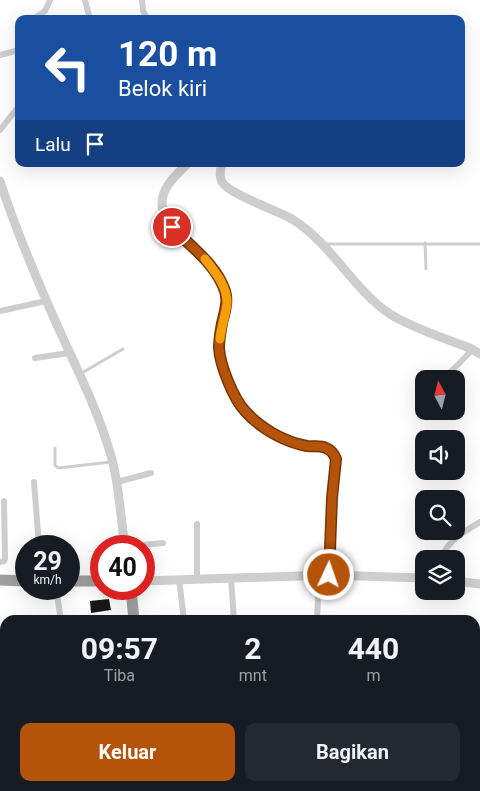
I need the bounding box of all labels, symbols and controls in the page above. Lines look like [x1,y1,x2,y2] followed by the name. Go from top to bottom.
[118,34,217,75] text: 120 m
[35,35,100,100] icon: left
[118,76,207,101] text: Belok kiri
[81,130,109,158] icon: arrive
[35,133,71,156] text: Lalu
[151,206,193,248] pin
[158,213,186,241] icon: arrive
[415,370,465,420] north arrow
[415,370,465,600] map controls
[415,430,465,480] button: sound
[415,490,465,540] button: search
[90,535,155,600] speed limit sign: 40
[33,547,62,576] text: 29
[302,548,354,600] position arrow
[415,550,465,600] button: layers
[33,573,62,587] text: km/h
[81,631,158,666] text: 09:57
[244,631,261,666] text: 2
[348,631,399,666] text: 440
[104,666,135,685] text: Tiba
[239,666,267,685] text: mnt
[366,666,380,685] text: m
[20,723,235,781] button: Keluar
[245,723,460,781] button: Bagikan

